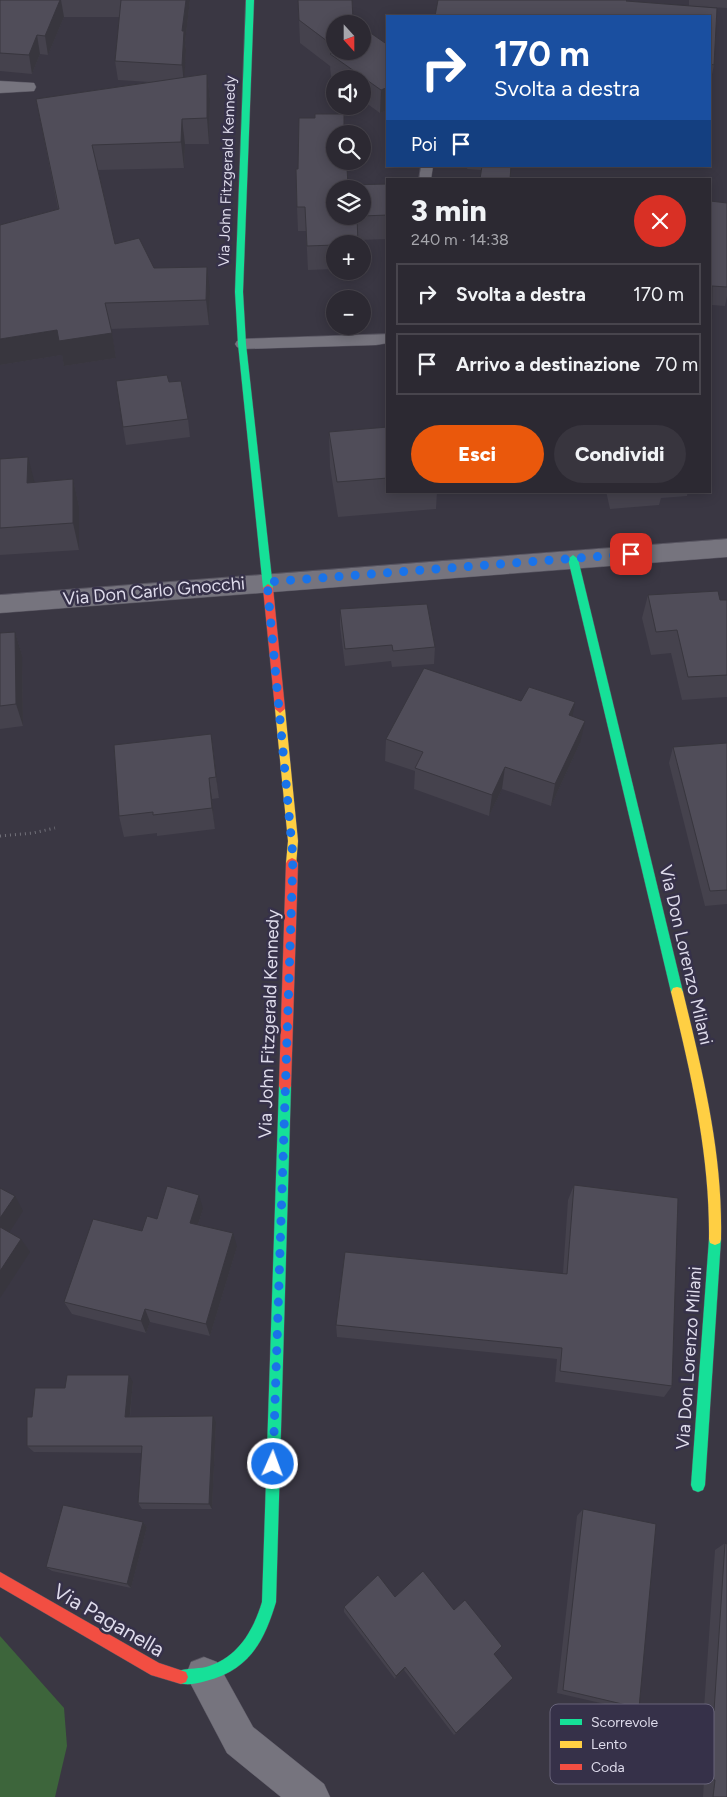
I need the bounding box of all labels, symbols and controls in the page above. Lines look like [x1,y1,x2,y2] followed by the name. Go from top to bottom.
[326,15,371,60] north arrow
[326,15,371,335] map controls
[494,33,590,75] text: 170 m
[411,35,476,100] icon: right
[326,70,371,115] button: sound
[215,75,239,267] street label: Via John Fitzgerald Kennedy
[494,75,640,102] text: Svolta a destra
[326,125,371,170] button: search
[447,130,475,158] icon: arrive
[411,133,437,156] text: Poi
[326,180,371,225] button: layers
[411,192,487,229] text: 3 min
[634,195,686,247] button: close
[411,230,509,249] text: 240 m · 14:38
[326,235,371,280] button: +
[413,280,441,308] icon: right
[456,283,586,306] text: Svolta a destra
[633,283,684,306] text: 170 m
[326,290,371,335] button: −
[413,350,441,378] icon: arrive
[456,353,640,376] text: Arrivo a destinazione
[655,353,698,376] text: 70 m
[411,425,544,483] button: Esci
[554,425,686,483] button: Condividi
[610,533,652,575] pin
[617,540,645,568] icon: arrive
[62,572,246,610] street label: Via Don Carlo Gnocchi
[655,863,717,1047] street label: Via Don Lorenzo Milani
[254,909,284,1139] street label: Via John Fitzgerald Kennedy
[672,1266,706,1450] street label: Via Don Lorenzo Milani
[246,1437,298,1489] position arrow
[49,1578,169,1662] street label: Via Paganella
[550,1704,714,1784] legend
[591,1714,659,1731] text: Scorrevole
[591,1736,627,1753] text: Lento
[591,1759,625,1776] text: Coda

